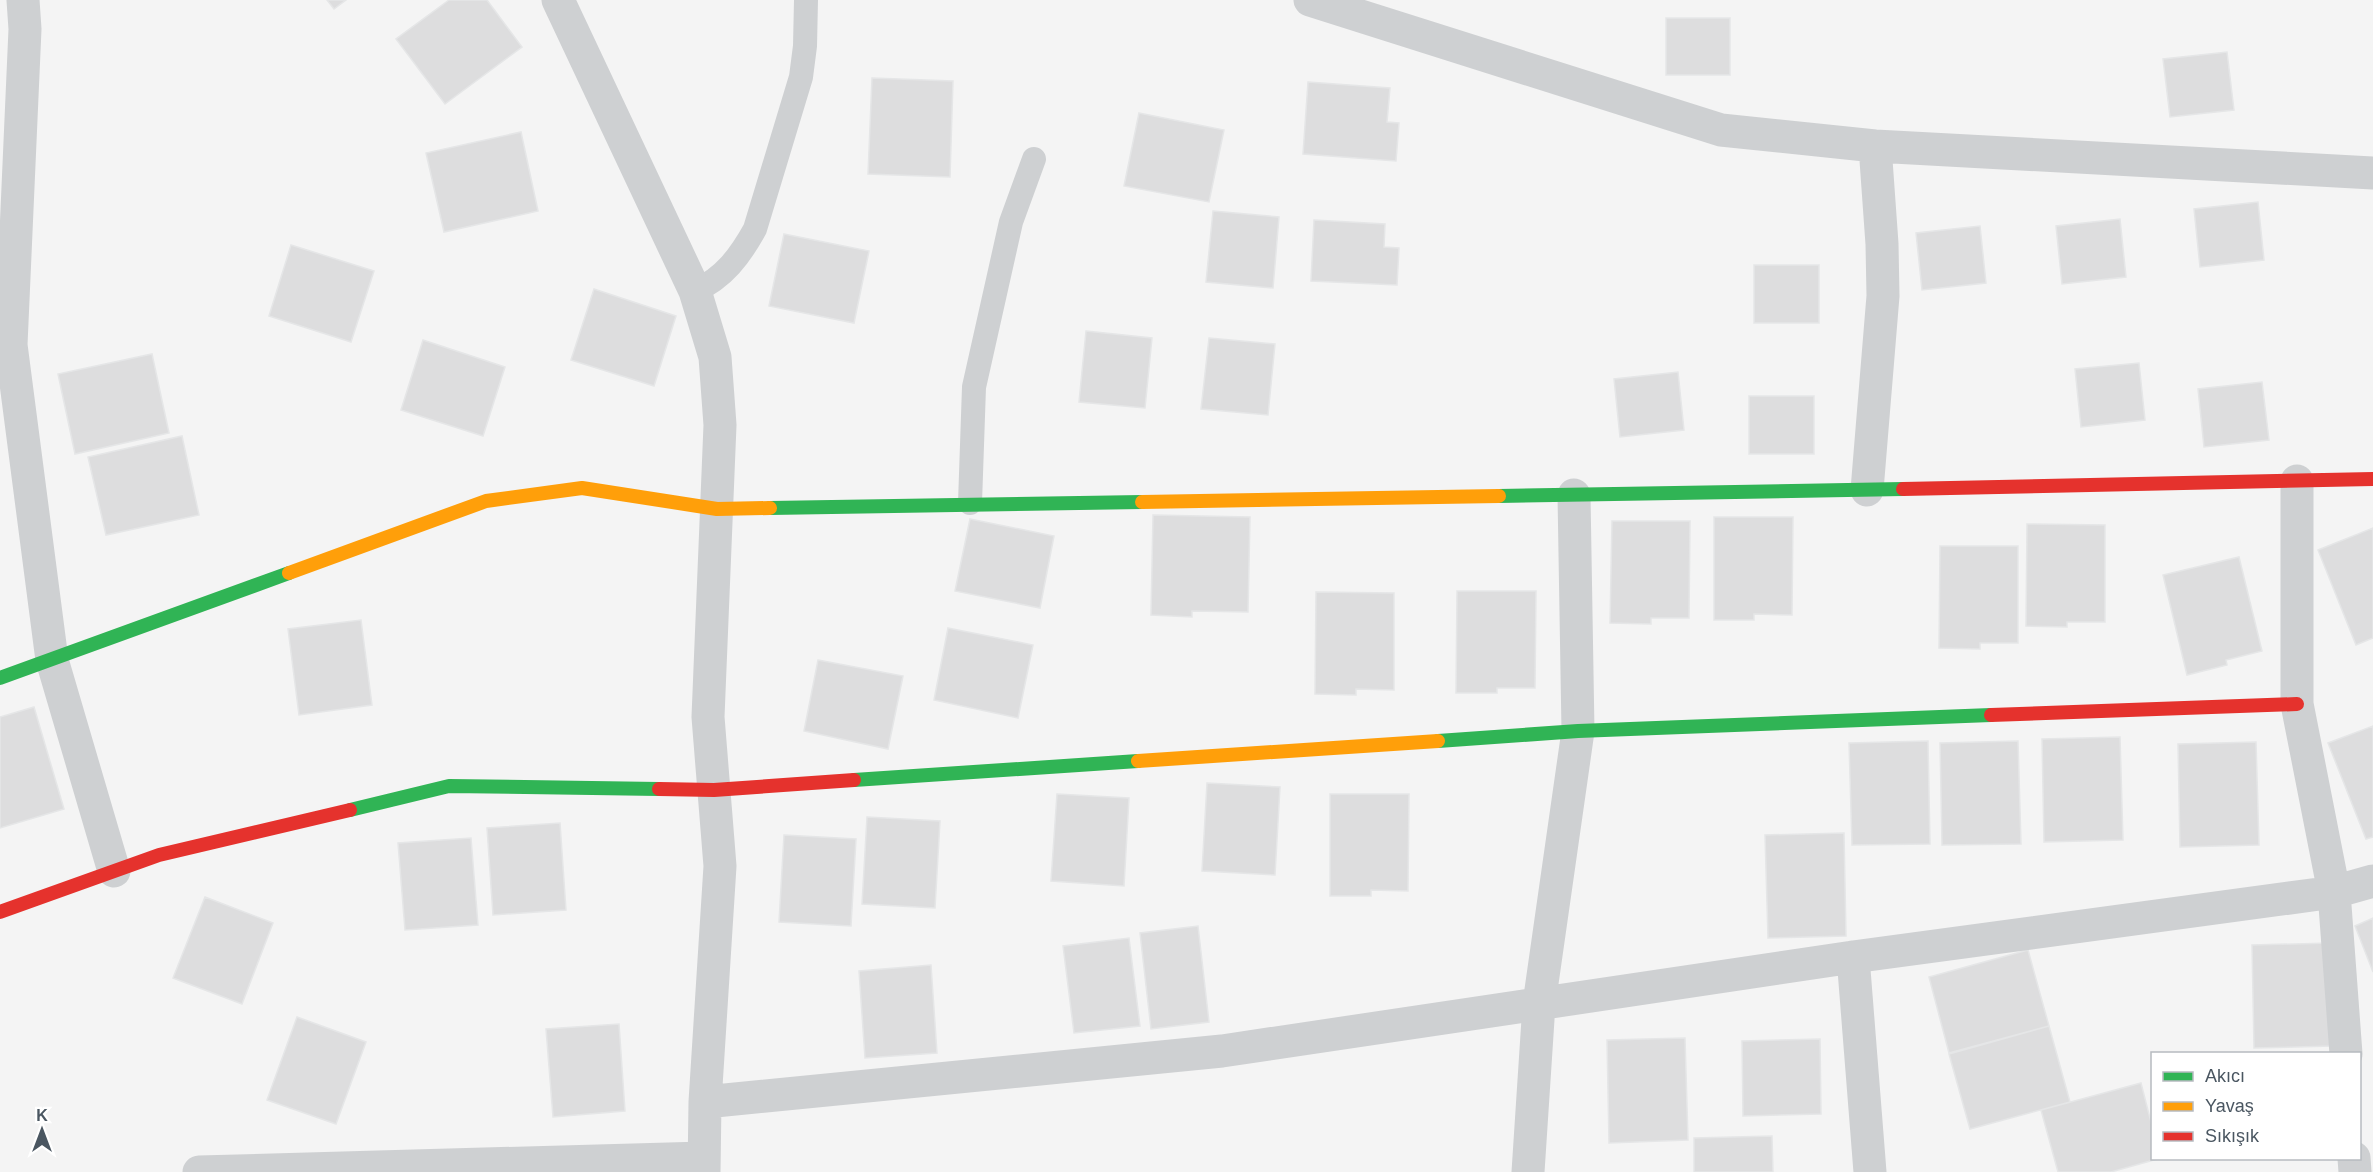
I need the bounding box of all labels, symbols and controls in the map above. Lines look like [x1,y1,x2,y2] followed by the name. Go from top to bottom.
[2151,1052,2361,1160] legend
[2205,1066,2245,1086] text: Akıcı
[2205,1096,2254,1116] text: Yavaş
[12,1100,72,1160] north arrow
[36,1107,48,1124] text: K
[2205,1126,2260,1146] text: Sıkışık

